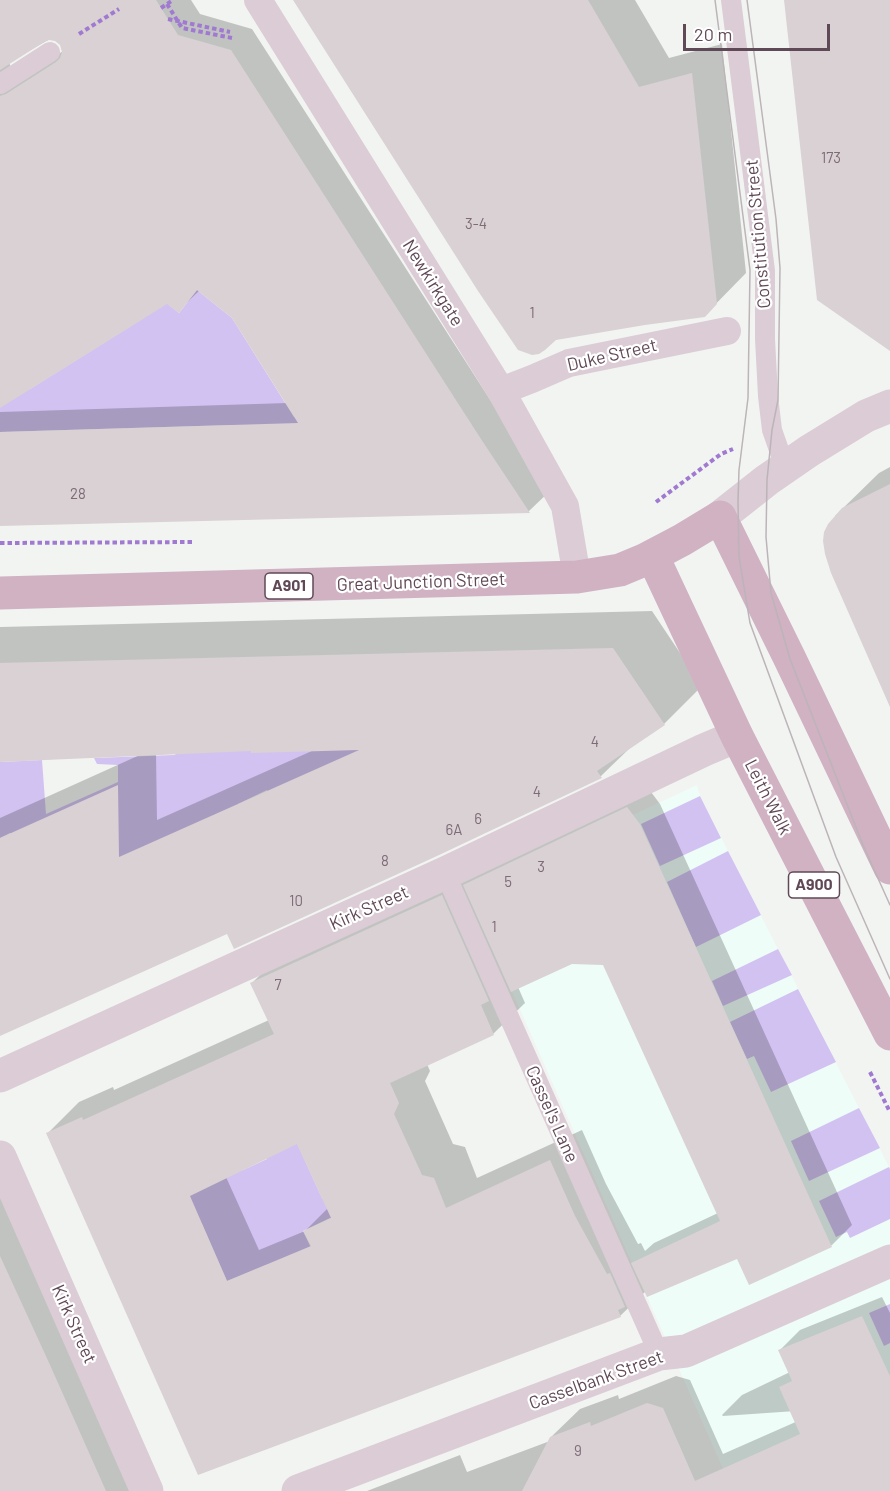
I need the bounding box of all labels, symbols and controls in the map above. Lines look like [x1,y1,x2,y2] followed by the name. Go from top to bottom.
[686,12,833,50] scale bar
[694,23,732,45] text: 20 m
[821,149,841,167] house number: 173
[741,158,775,310] street label: Constitution Street
[465,215,487,233] house number: 3-4
[398,236,468,330] street label: Newkirkgate
[529,304,535,322] house number: 1
[565,334,659,376] street label: Duke Street
[70,485,86,503] house number: 28
[336,568,506,596] street label: Great Junction Street
[265,573,313,599] road number: A901
[591,733,599,751] house number: 4
[740,756,796,838] street label: Leith Walk
[533,783,541,801] house number: 4
[474,810,482,828] house number: 6
[446,821,462,839] house number: 6A
[381,852,389,870] house number: 8
[537,858,545,876] house number: 3
[788,872,840,898] road number: A900
[504,873,512,891] house number: 5
[326,881,412,935] street label: Kirk Street
[289,892,303,910] house number: 10
[491,918,497,936] house number: 1
[274,976,282,994] house number: 7
[521,1062,583,1166] street label: Cassel's Lane
[47,1281,101,1367] street label: Kirk Street
[526,1346,666,1414] street label: Casselbank Street
[574,1442,582,1460] house number: 9

